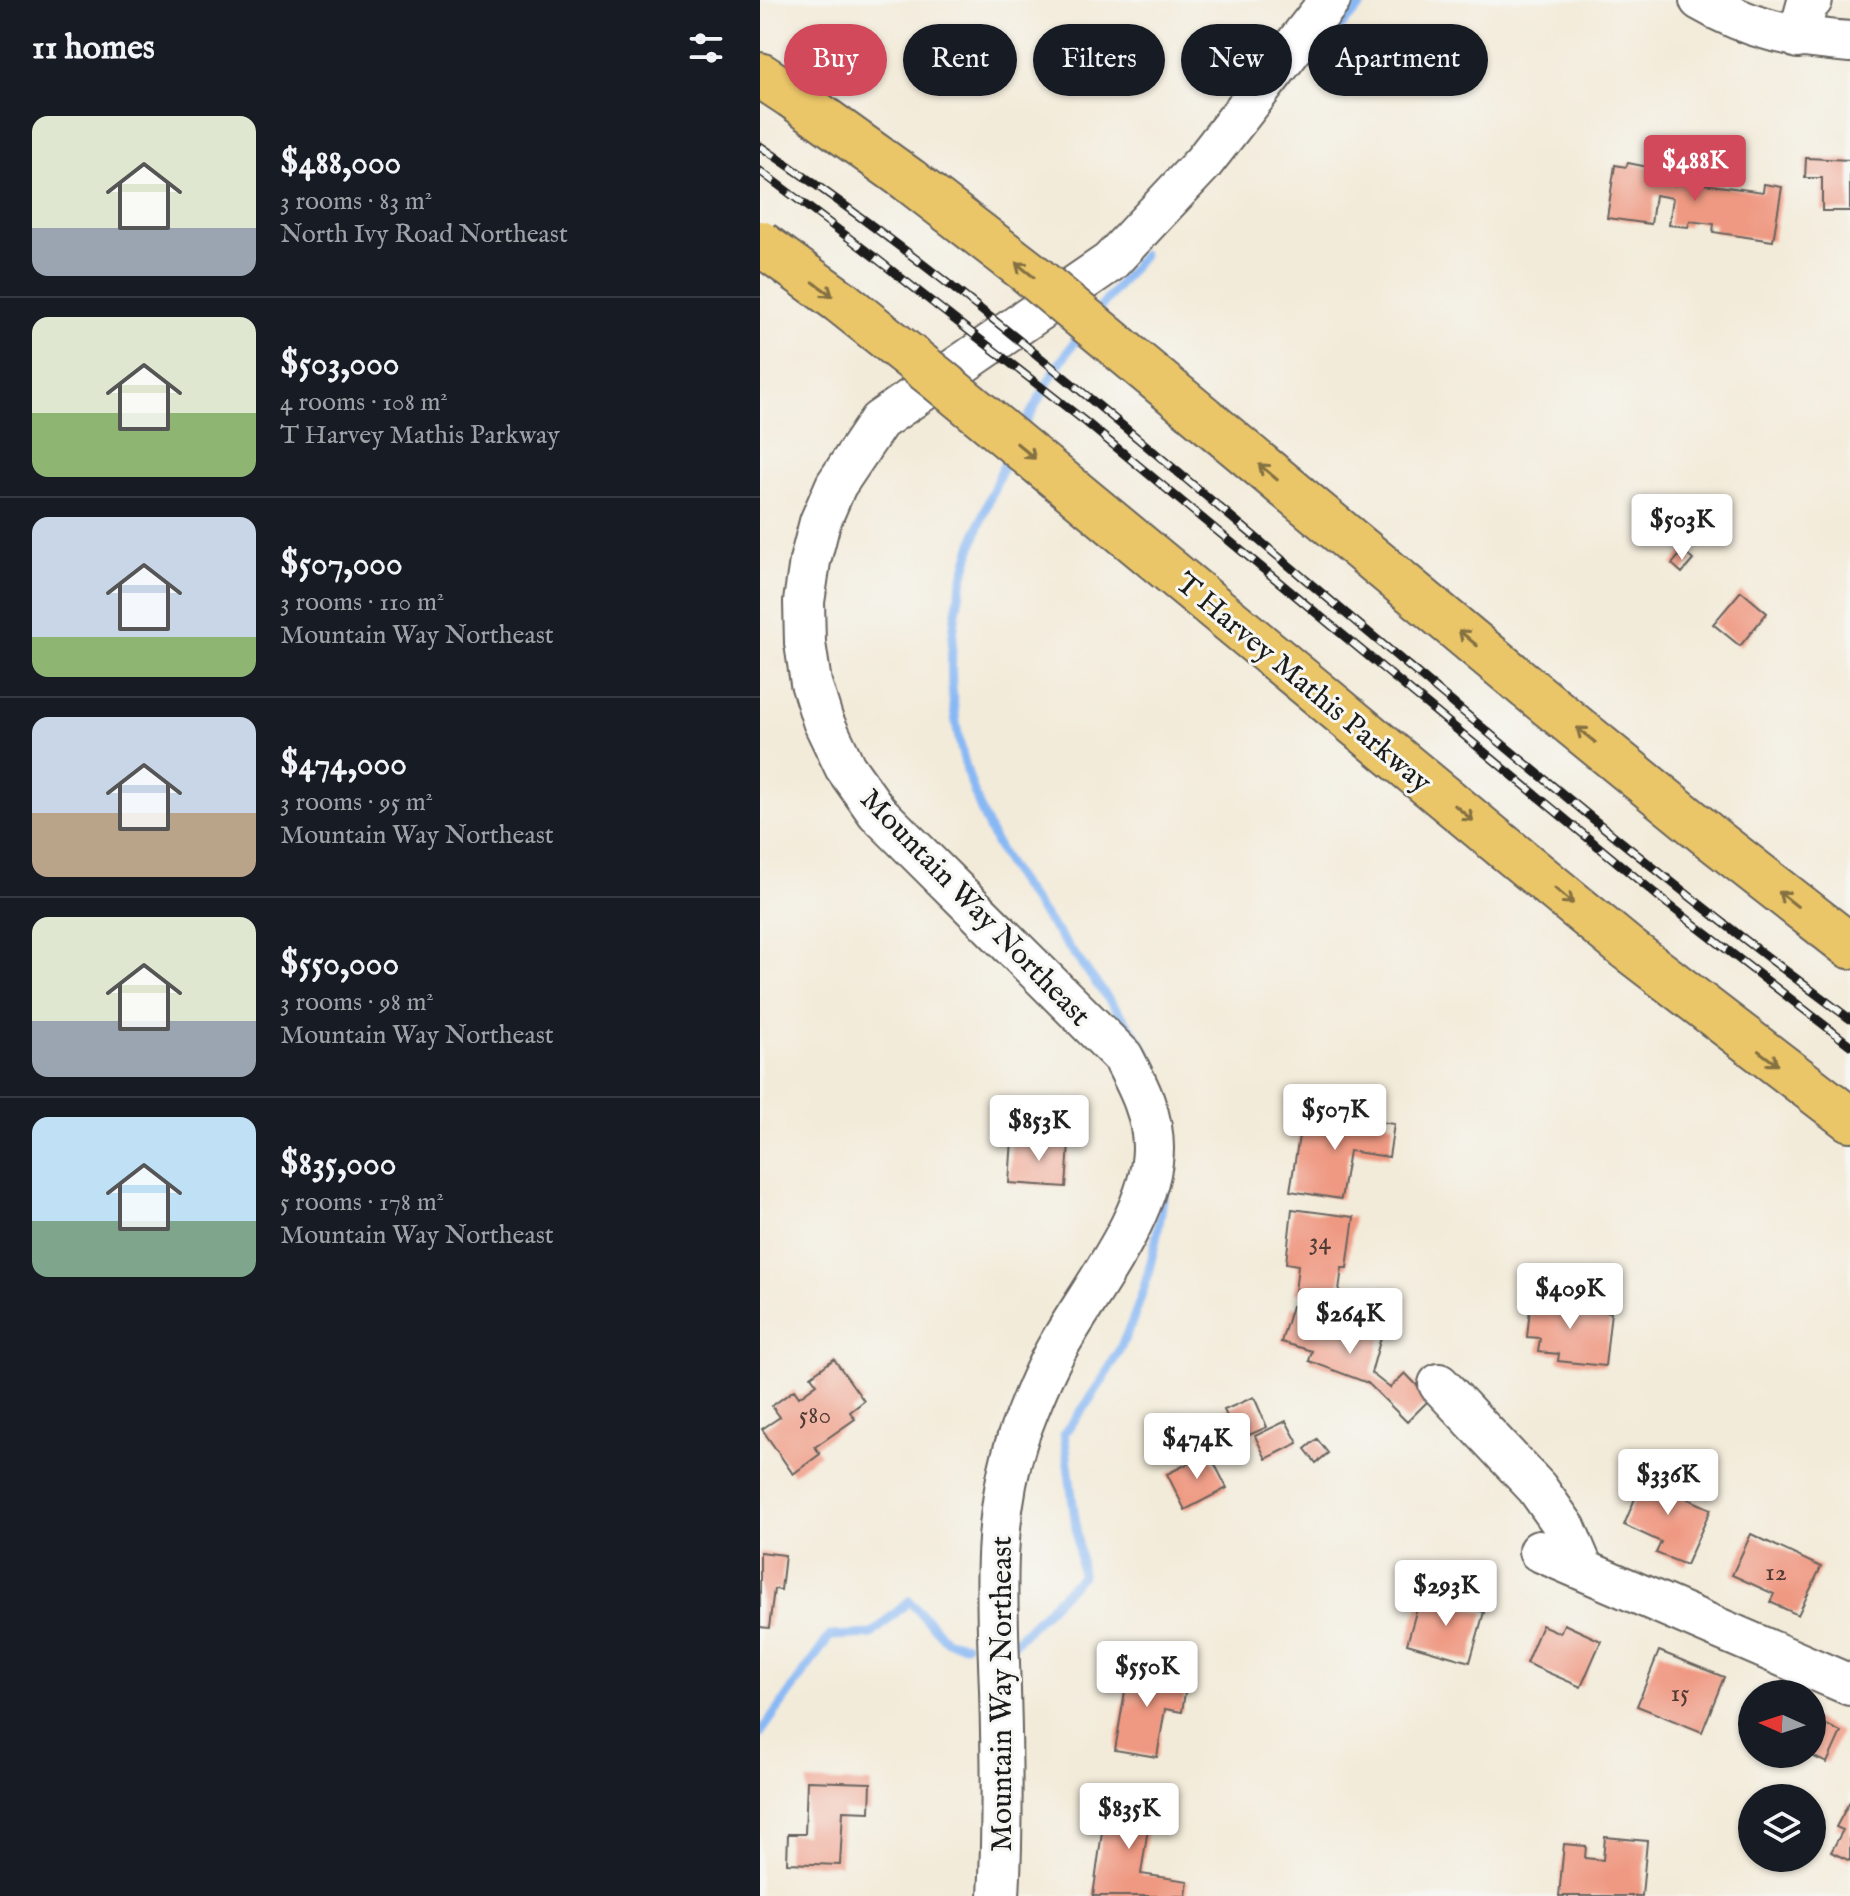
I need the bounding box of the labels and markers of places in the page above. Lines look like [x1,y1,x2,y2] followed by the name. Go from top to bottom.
[1639,135,1751,203] pin: $488K
[1626,494,1738,562] pin: $503K
[1279,1084,1391,1152] pin: $507K
[983,1095,1095,1163] pin: $853K
[1514,1263,1626,1331] pin: $409K
[1294,1288,1406,1356] pin: $264K
[1141,1413,1253,1481] pin: $474K
[1612,1449,1724,1517] pin: $336K
[1390,1560,1502,1628] pin: $293K
[1091,1641,1203,1709] pin: $550K
[1073,1783,1185,1851] pin: $835K

